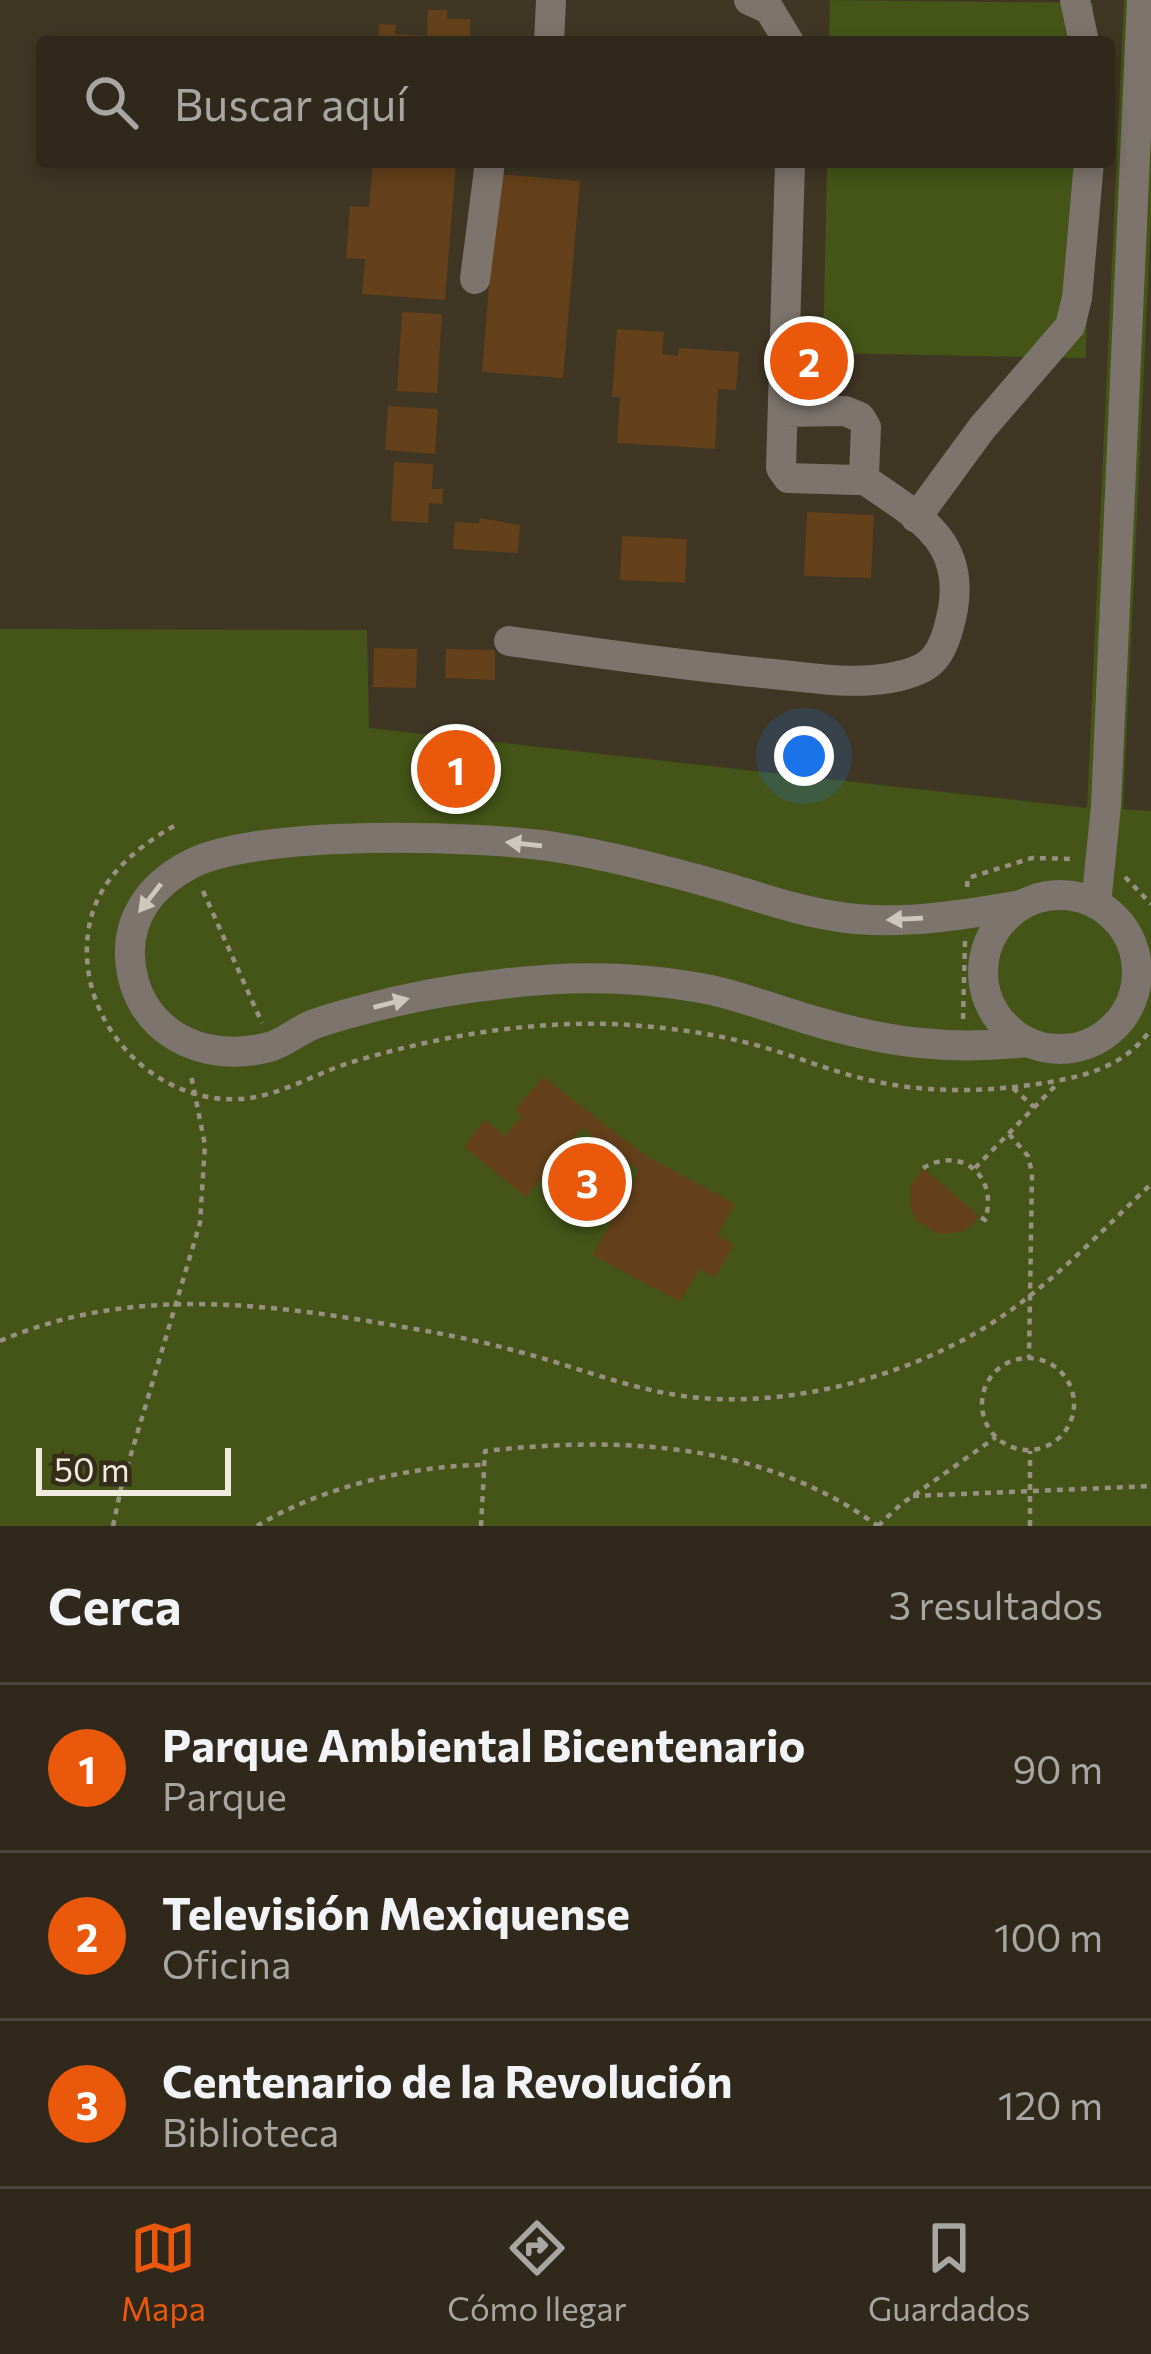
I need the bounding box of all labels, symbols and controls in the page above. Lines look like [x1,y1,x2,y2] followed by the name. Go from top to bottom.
[36,36,1115,168] search box
[78,69,144,135] icon: search
[174,75,408,130] text: Buscar aquí
[770,316,848,406] pin: 2
[417,724,495,814] pin: 1
[774,726,834,786] your location
[505,834,542,853] one-way arrow
[138,882,163,913] one-way arrow
[885,910,923,929] one-way arrow
[373,993,410,1012] one-way arrow
[548,1137,626,1227] pin: 3
[36,1442,231,1495] scale bar
[54,1448,130,1489] text: 50 m
[48,1573,182,1636] text: Cerca
[889,1580,1103,1628] text: 3 resultados
[162,1716,806,1771] text: Parque Ambiental Bicentenario
[78,1744,96,1792] text: 1
[1012,1744,1103,1792] text: 90 m
[162,1771,287,1819] text: Parque
[162,1884,630,1939] text: Televisión Mexiquense
[76,1912,98,1960] text: 2
[994,1912,1103,1960] text: 100 m
[162,1939,291,1987] text: Oficina
[162,2052,733,2107] text: Centenario de la Revolución
[76,2080,98,2128] text: 3
[998,2080,1103,2128] text: 120 m
[162,2107,339,2155] text: Biblioteca
[121,2215,206,2328] tab: Mapa
[447,2215,627,2328] tab: Cómo llegar
[868,2215,1030,2328] tab: Guardados

